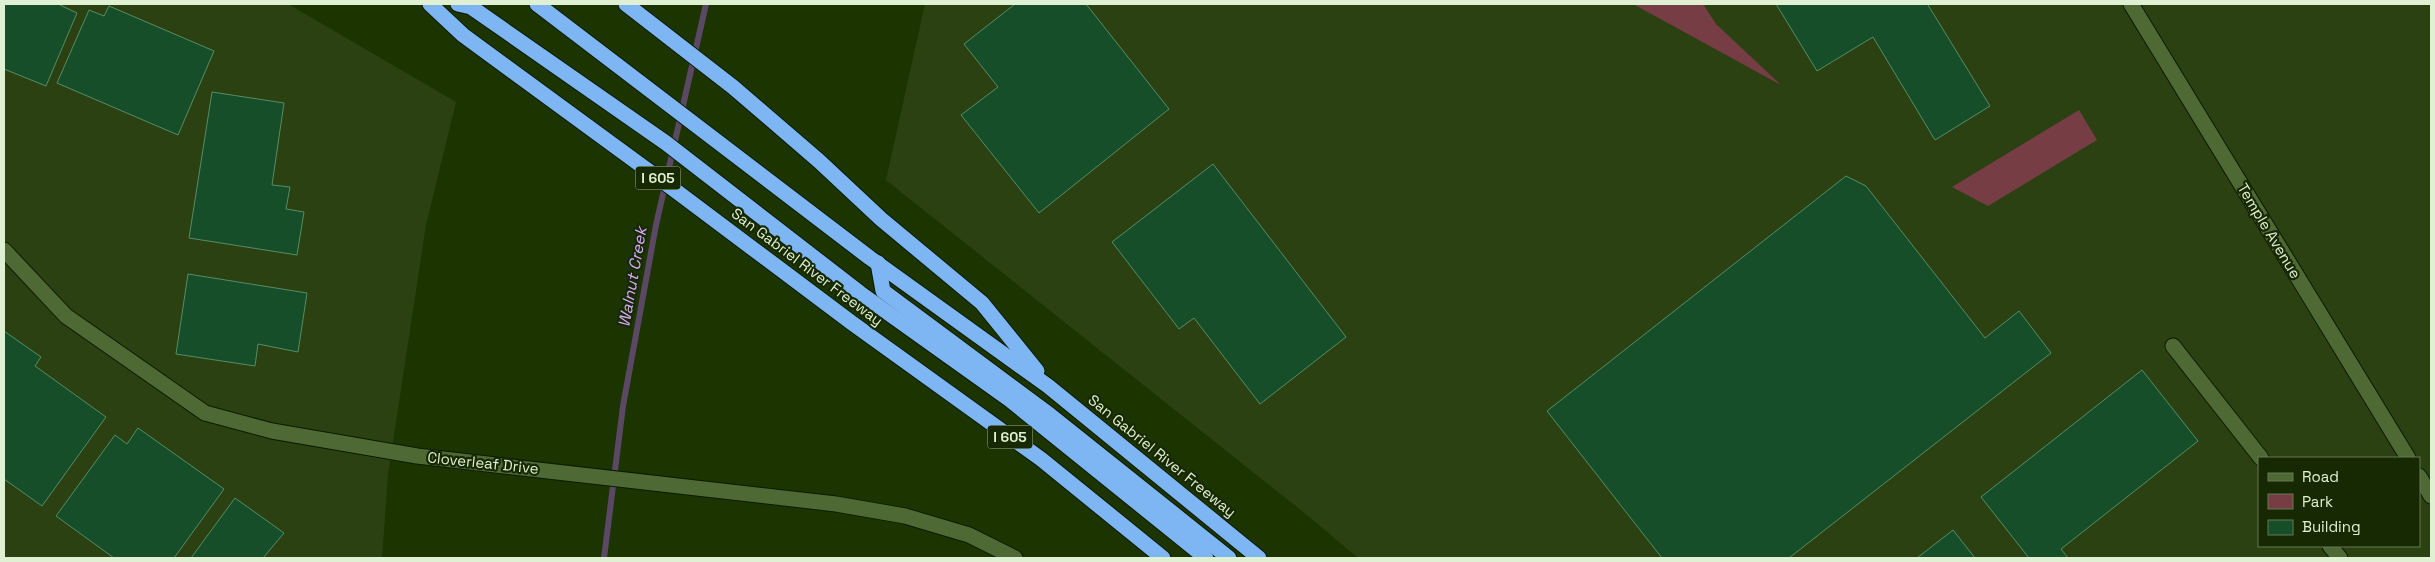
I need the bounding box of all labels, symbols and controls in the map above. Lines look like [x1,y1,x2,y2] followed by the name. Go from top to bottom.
[636,167,680,190] road number: I 605
[2233,180,2305,282] street label: Temple Avenue
[728,203,887,330] street label: San Gabriel River Freeway
[613,223,652,329] water label: Walnut Creek
[1085,390,1240,521] street label: San Gabriel River Freeway
[988,426,1032,448] road number: I 605
[427,447,540,478] street label: Cloverleaf Drive
[2258,457,2420,547] legend
[2302,467,2339,486] text: Road
[2302,492,2333,511] text: Park
[2302,517,2361,536] text: Building

